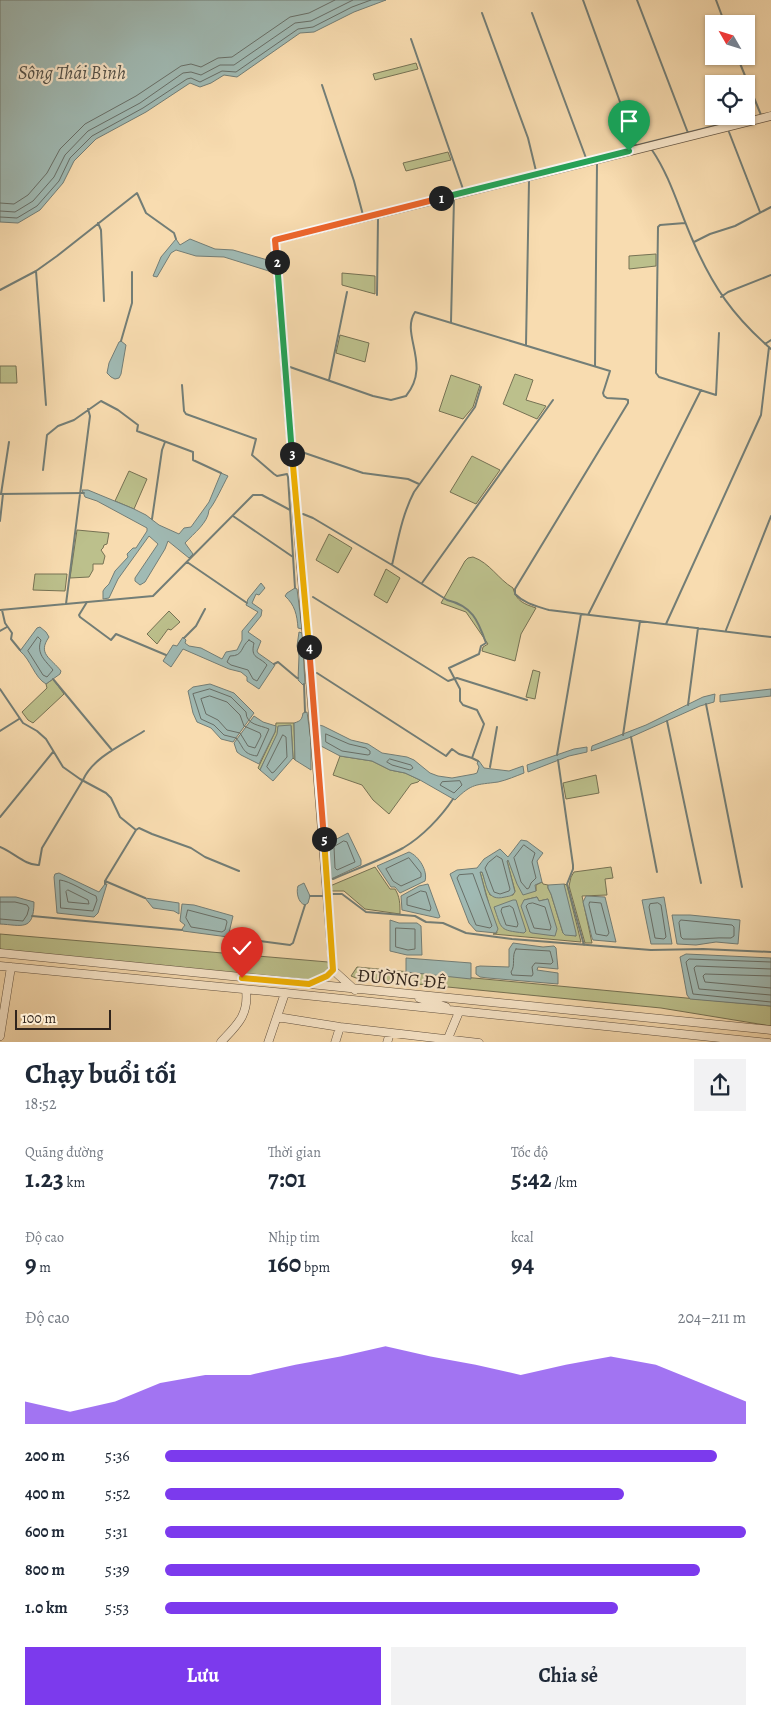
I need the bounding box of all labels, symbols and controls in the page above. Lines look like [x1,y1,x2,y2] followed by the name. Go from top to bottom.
[705,15,755,65] north arrow
[705,15,755,125] map controls
[18,60,126,86] water label: Sông Thái Bình
[705,75,755,125] button: locate
[608,100,650,151] pin
[615,107,643,135] icon: arrive
[428,186,454,210] pin: 1
[439,189,444,208] text: 1
[264,250,290,274] pin: 2
[274,253,281,272] text: 2
[280,442,304,466] pin: 3
[289,445,296,464] text: 3
[296,634,322,660] pin: 4
[306,638,313,657] text: 4
[312,826,336,852] pin: 5
[322,830,327,849] text: 5
[221,927,263,978] pin
[228,934,256,962] icon: check
[356,963,448,995] street label: ĐƯỜNG ĐÊ
[15,1008,111,1031] scale bar
[22,1009,56,1028] text: 100 m
[25,1055,177,1093] text: Chạy buổi tối
[694,1059,746,1111] button: share
[25,1093,57,1115] text: 18:52
[25,1143,103,1162] text: Quãng đường
[268,1143,321,1162] text: Thời gian
[511,1143,548,1162] text: Tốc độ
[25,1162,64,1196] text: 1.23
[268,1162,306,1196] text: 7:01
[511,1162,551,1196] text: 5:42
[64,1173,85,1192] text: km
[551,1173,577,1192] text: /km
[25,1228,64,1247] text: Độ cao
[268,1228,320,1247] text: Nhịp tim
[511,1228,533,1247] text: kcal
[25,1247,37,1281] text: 9
[268,1247,301,1281] text: 160
[511,1247,534,1281] text: 94
[37,1258,51,1277] text: m
[301,1258,330,1277] text: bpm
[25,1307,70,1329] text: Độ cao
[678,1307,746,1329] text: 204–211 m
[25,1445,65,1467] text: 200 m
[105,1445,130,1467] text: 5:36
[25,1483,65,1505] text: 400 m
[105,1483,130,1505] text: 5:52
[25,1521,65,1543] text: 600 m
[105,1521,128,1543] text: 5:31
[25,1559,65,1581] text: 800 m
[105,1559,130,1581] text: 5:39
[25,1597,68,1619] text: 1.0 km
[105,1597,129,1619] text: 5:53
[25,1647,381,1705] button: Lưu
[391,1647,746,1705] button: Chia sẻ

